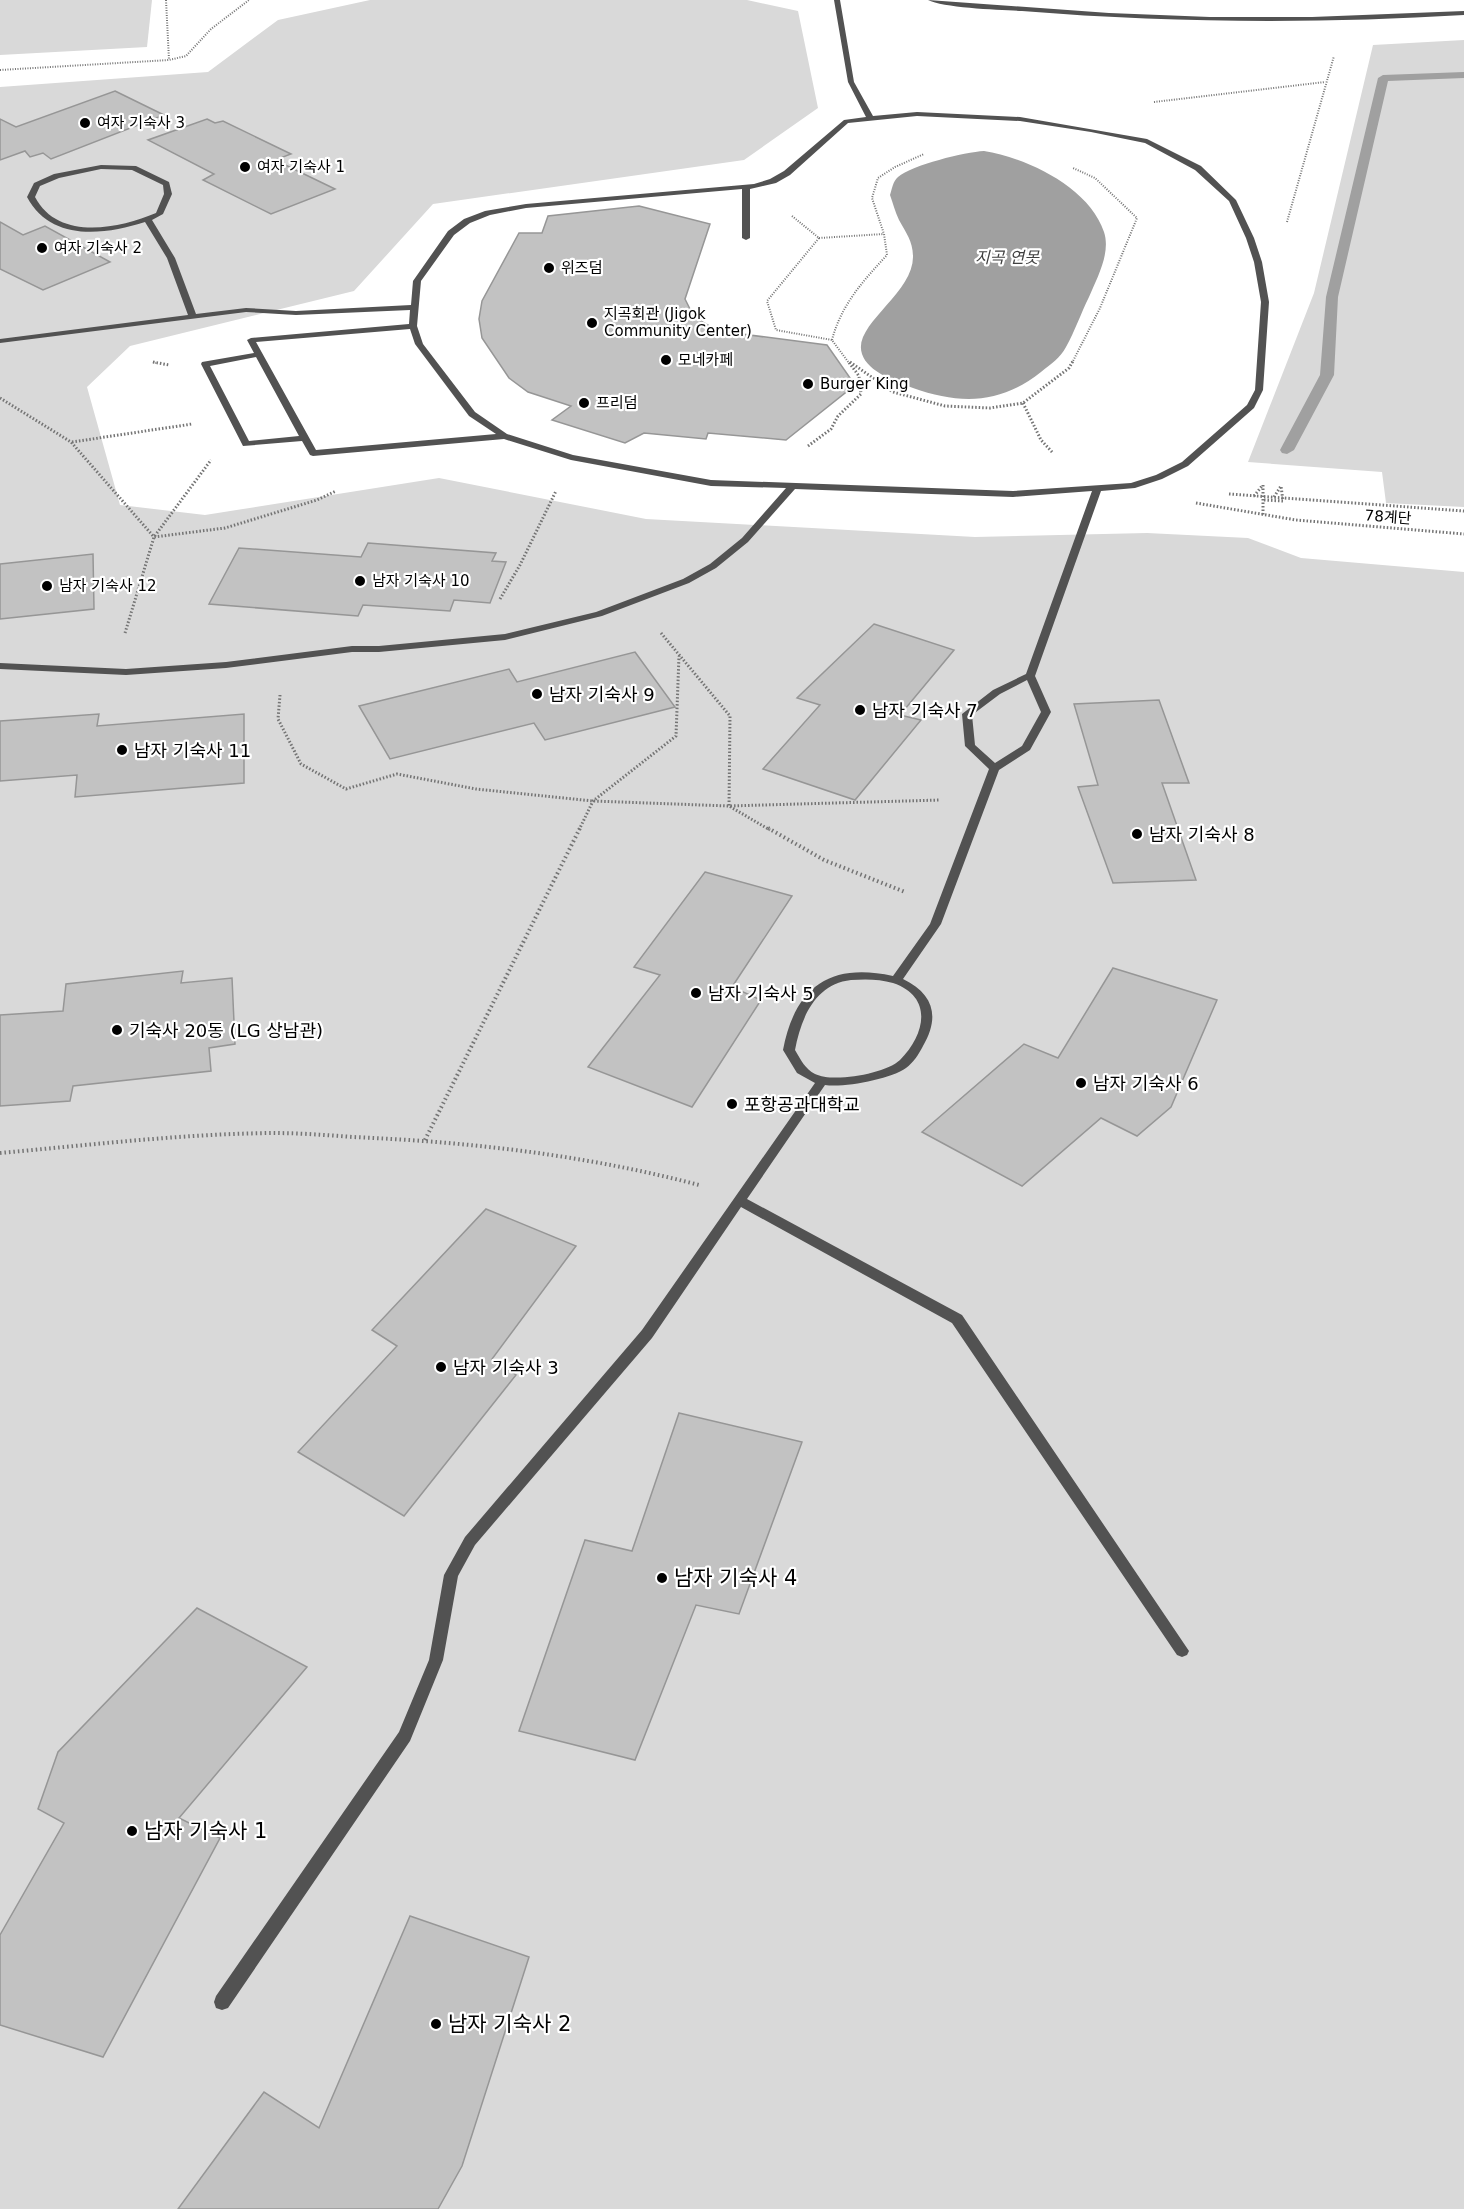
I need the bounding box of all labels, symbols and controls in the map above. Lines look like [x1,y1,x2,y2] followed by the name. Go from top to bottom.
[97,114,185,132] place label: 여자 기숙사 3
[78,116,92,130] marker: 여자 기숙사 3
[257,158,345,176] place label: 여자 기숙사 1
[238,160,252,174] marker: 여자 기숙사 1
[54,239,142,257] place label: 여자 기숙사 2
[35,241,49,255] marker: 여자 기숙사 2
[975,248,1040,267] water label: 지곡 연못
[561,259,602,277] place label: 위즈덤
[542,261,556,275] marker: 위즈덤
[604,305,752,340] place label: 지곡회관 (Jigok Community Center)
[585,316,599,330] marker: 지곡회관 (Jigok Community Center)
[678,351,733,369] place label: 모네카페
[659,353,673,367] marker: 모네카페
[820,375,908,393] place label: Burger King
[801,377,815,391] marker: Burger King
[596,394,637,412] place label: 프리덤
[577,396,591,410] marker: 프리덤
[1364,506,1412,528] street label: 78계단
[372,572,470,590] place label: 남자 기숙사 10
[353,574,367,588] marker: 남자 기숙사 10
[59,577,157,595] place label: 남자 기숙사 12
[40,579,54,593] marker: 남자 기숙사 12
[549,684,655,705] place label: 남자 기숙사 9
[530,687,544,701] marker: 남자 기숙사 9
[872,700,978,721] place label: 남자 기숙사 7
[853,703,867,717] marker: 남자 기숙사 7
[134,740,251,761] place label: 남자 기숙사 11
[115,743,129,757] marker: 남자 기숙사 11
[1149,824,1255,845] place label: 남자 기숙사 8
[1130,827,1144,841] marker: 남자 기숙사 8
[708,983,814,1004] place label: 남자 기숙사 5
[689,986,703,1000] marker: 남자 기숙사 5
[129,1020,323,1041] place label: 기숙사 20동 (LG 상남관)
[110,1023,124,1037] marker: 기숙사 20동 (LG 상남관)
[1093,1073,1199,1094] place label: 남자 기숙사 6
[1074,1076,1088,1090] marker: 남자 기숙사 6
[744,1094,860,1115] place label: 포항공과대학교
[725,1097,739,1111] marker: 포항공과대학교
[453,1357,559,1378] place label: 남자 기숙사 3
[434,1360,448,1374] marker: 남자 기숙사 3
[674,1566,797,1590] place label: 남자 기숙사 4
[655,1571,669,1585] marker: 남자 기숙사 4
[144,1819,267,1843] place label: 남자 기숙사 1
[125,1824,139,1838] marker: 남자 기숙사 1
[448,2012,571,2036] place label: 남자 기숙사 2
[429,2017,443,2031] marker: 남자 기숙사 2

